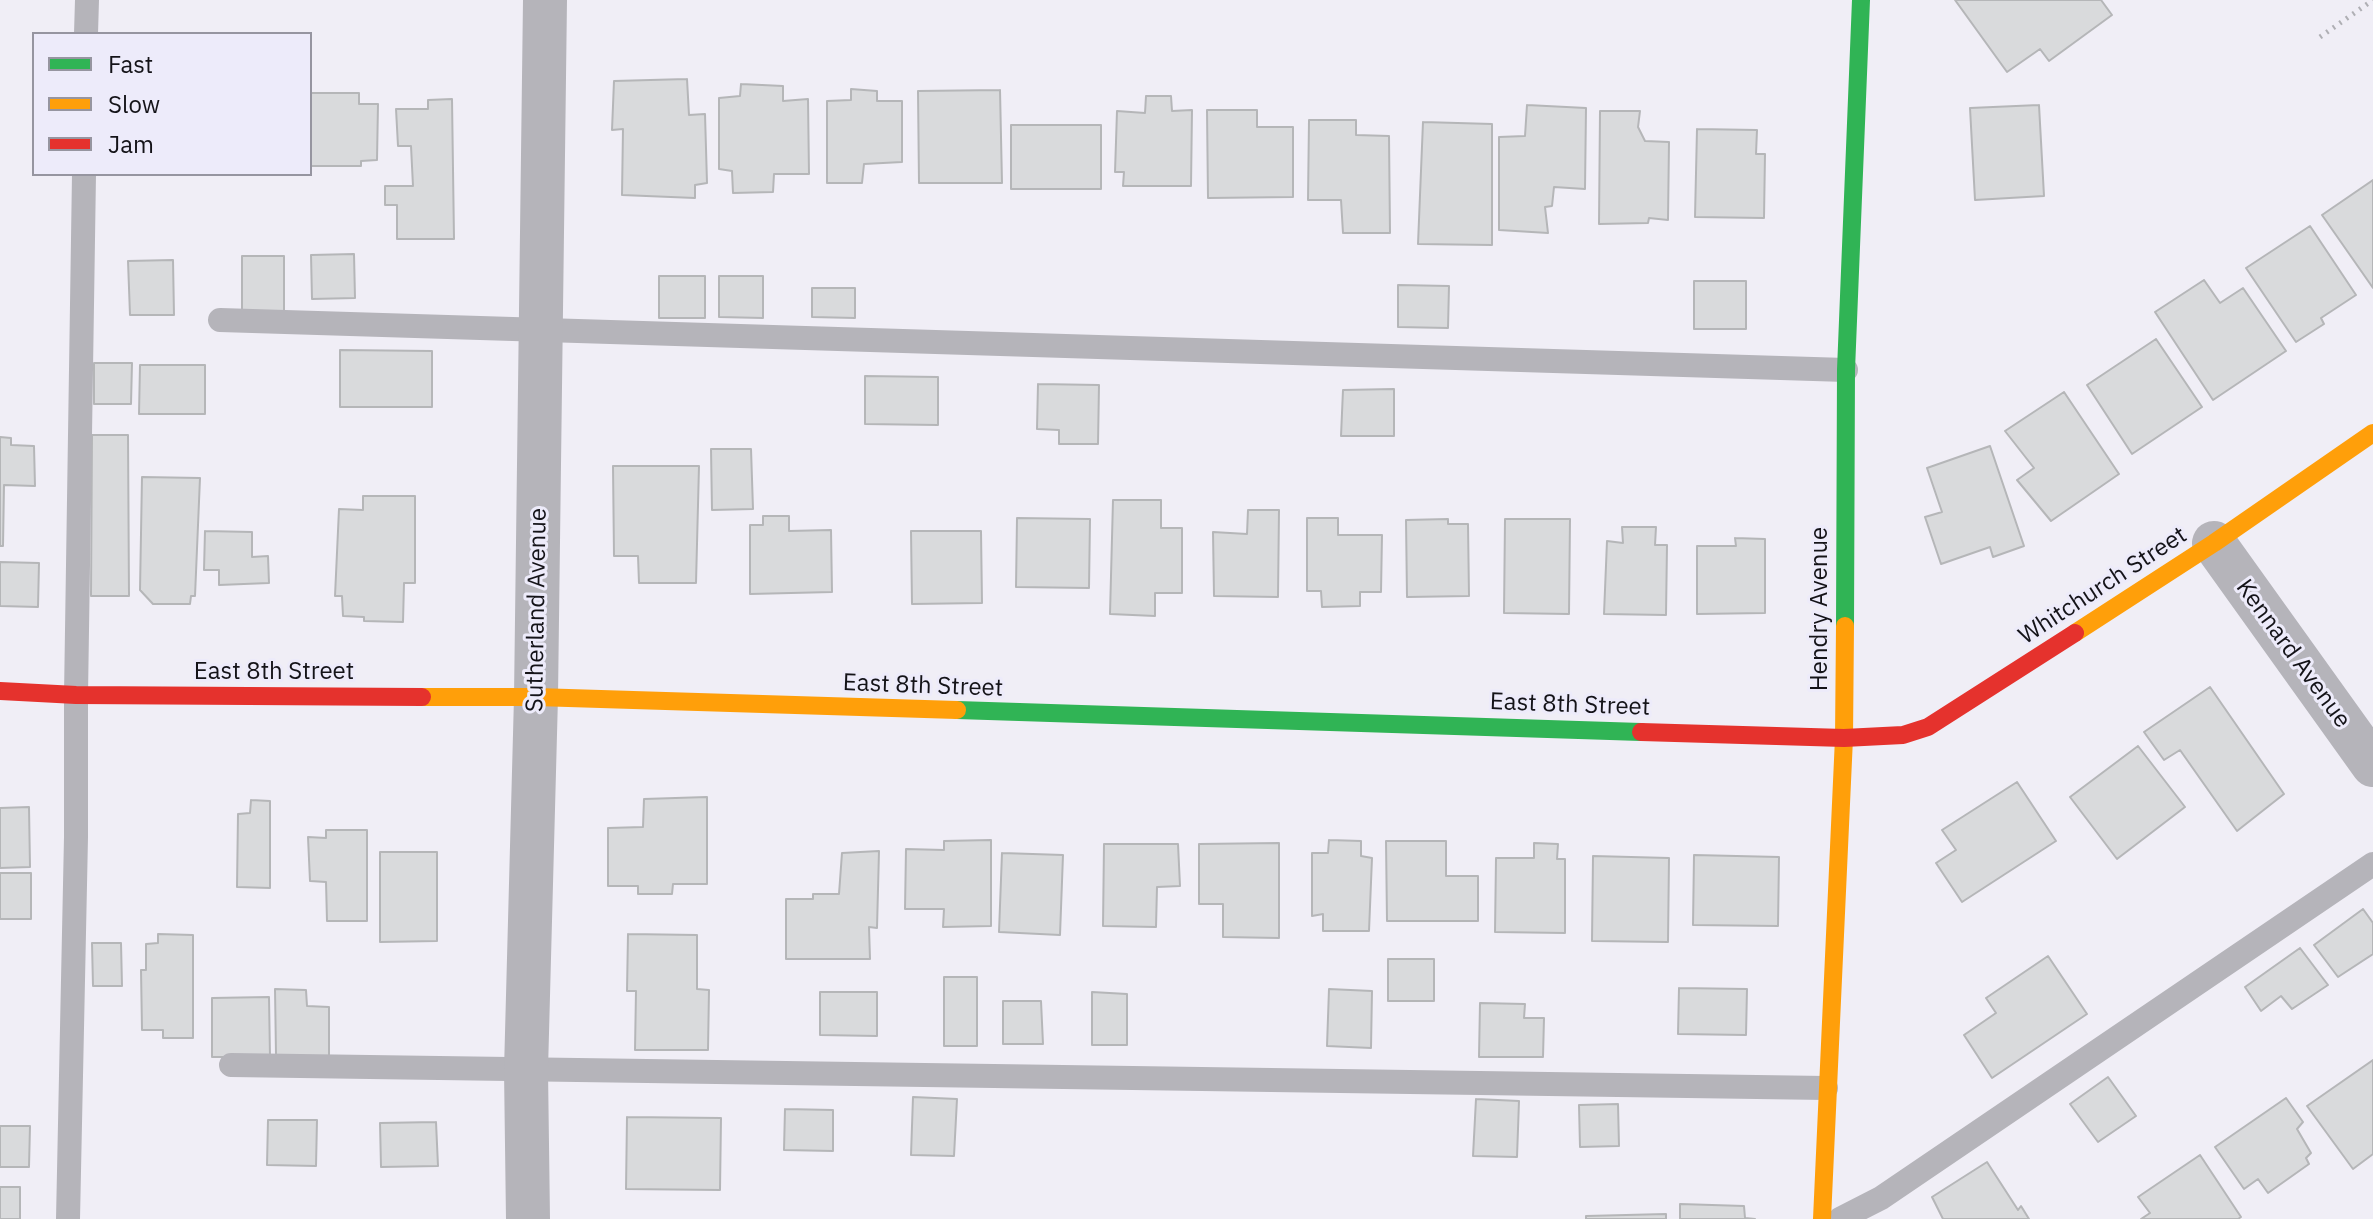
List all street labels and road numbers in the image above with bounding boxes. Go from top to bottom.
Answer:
street label: Sutherland Avenue [521,508,553,712]
street label: Whitchurch Street [2014,521,2192,651]
street label: Hendry Avenue [1806,527,1834,691]
street label: Kennard Avenue [2230,574,2356,734]
street label: East 8th Street [194,658,354,686]
street label: East 8th Street [842,669,1004,703]
street label: East 8th Street [1489,688,1651,722]

